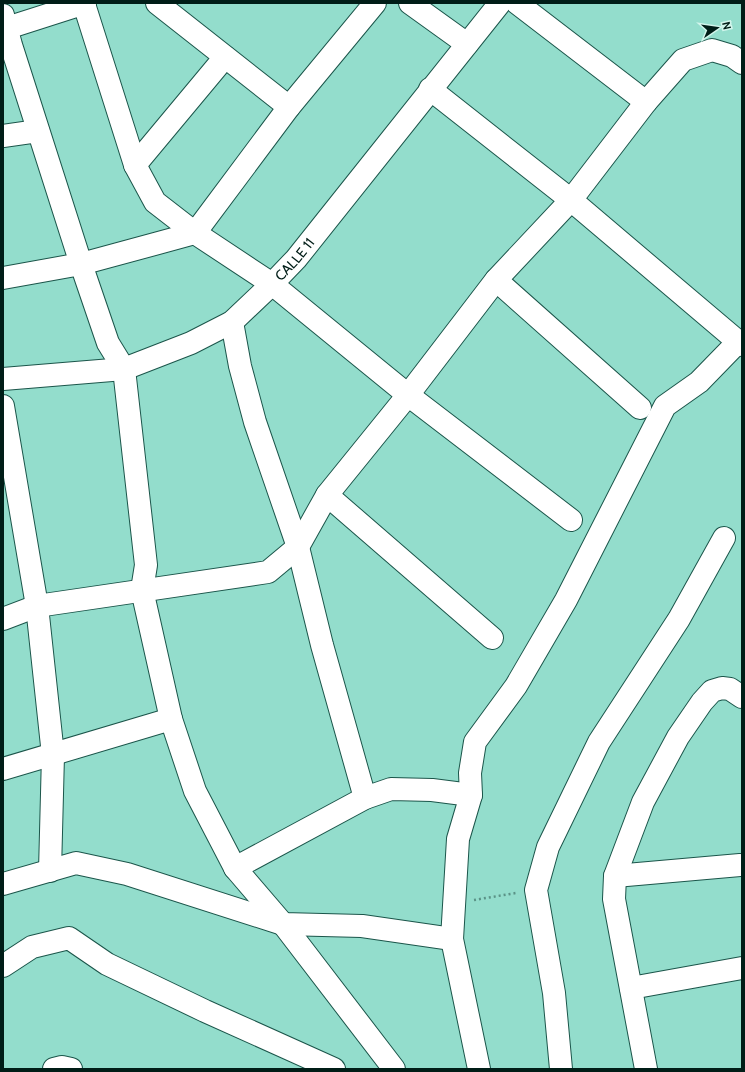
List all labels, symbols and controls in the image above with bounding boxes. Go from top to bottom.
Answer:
north arrow [697,8,737,48]
text: N [719,20,734,31]
street label: CALLE 11 [271,234,318,285]

